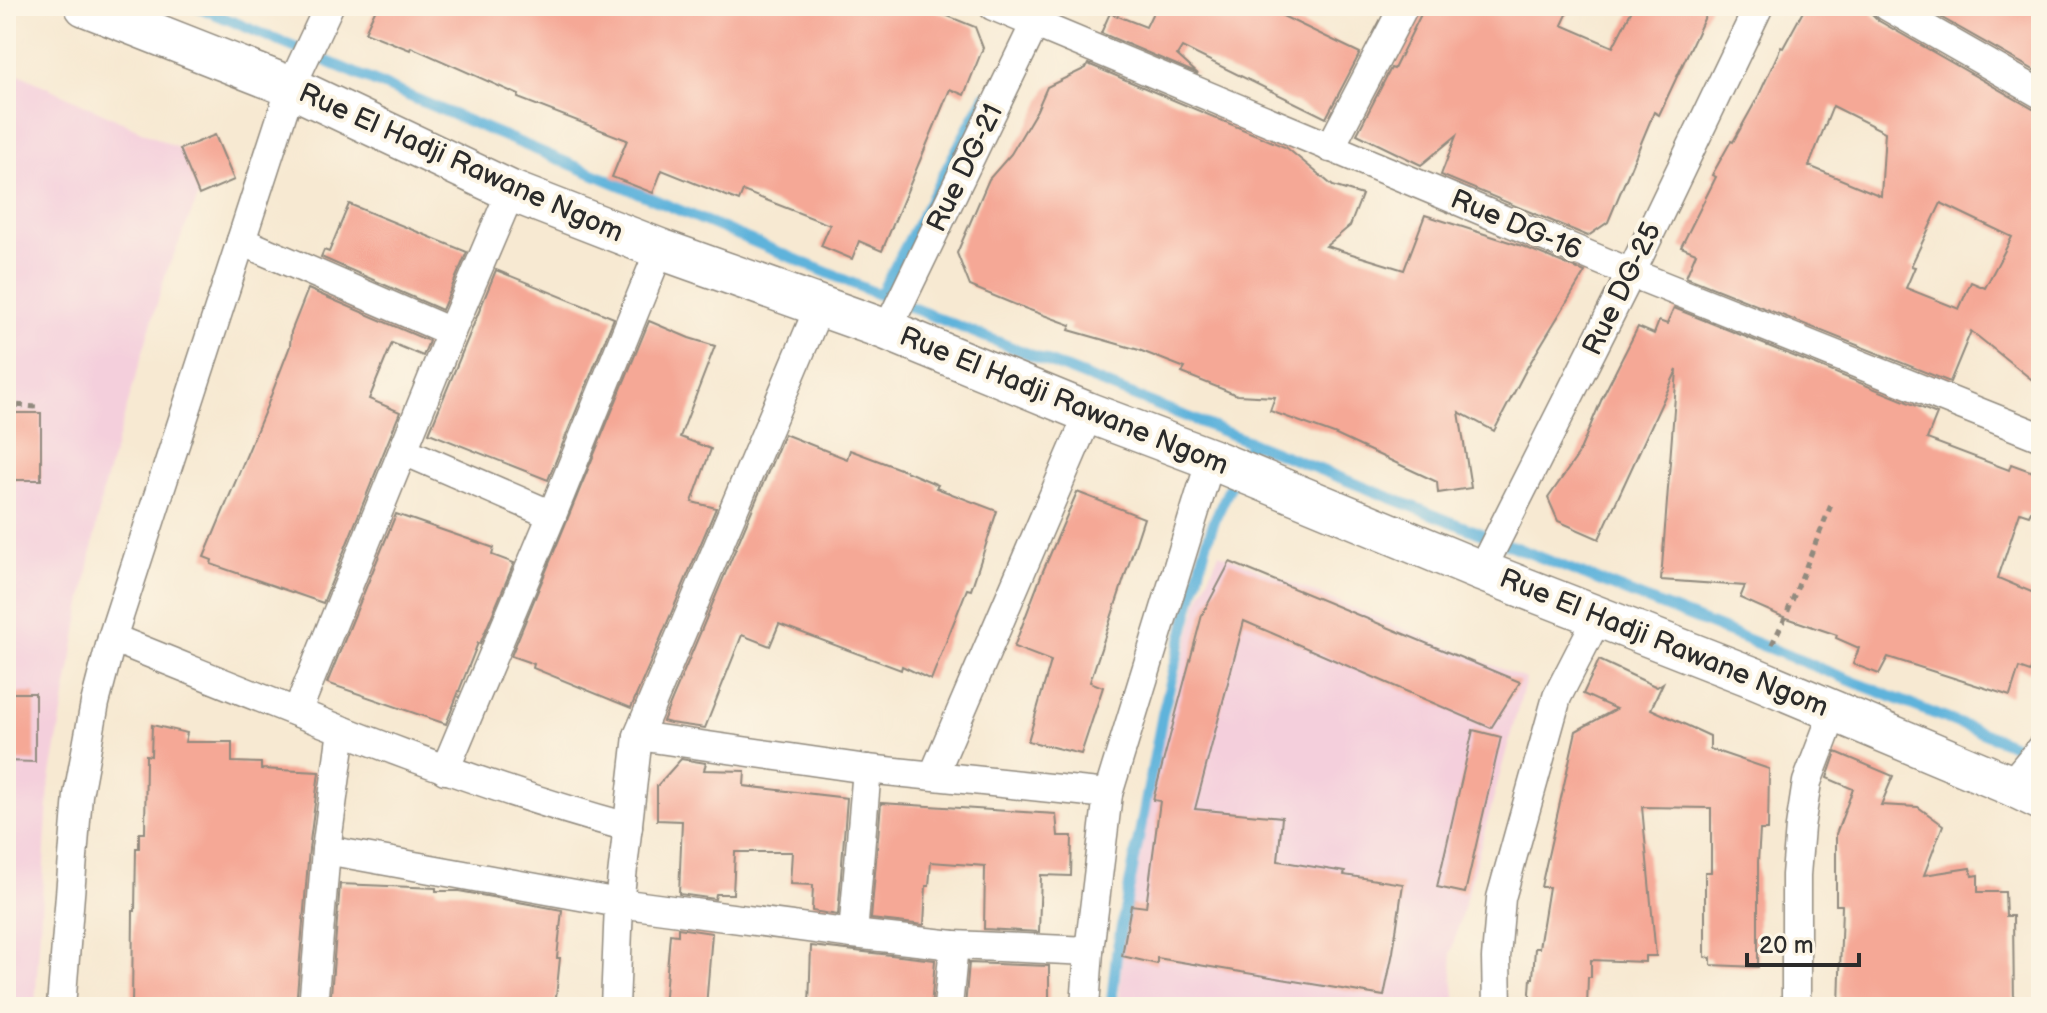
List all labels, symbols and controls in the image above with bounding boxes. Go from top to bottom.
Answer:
street label: Rue El Hadji Rawane Ngom [294,76,628,250]
street label: Rue DG-21 [920,99,1010,237]
street label: Rue DG-16 [1446,183,1586,267]
street label: Rue DG-25 [1576,217,1668,361]
street label: Rue El Hadji Rawane Ngom [895,320,1233,482]
street label: Rue El Hadji Rawane Ngom [1495,562,1833,724]
scale bar [1747,917,1859,967]
text: 20 m [1759,931,1814,960]

